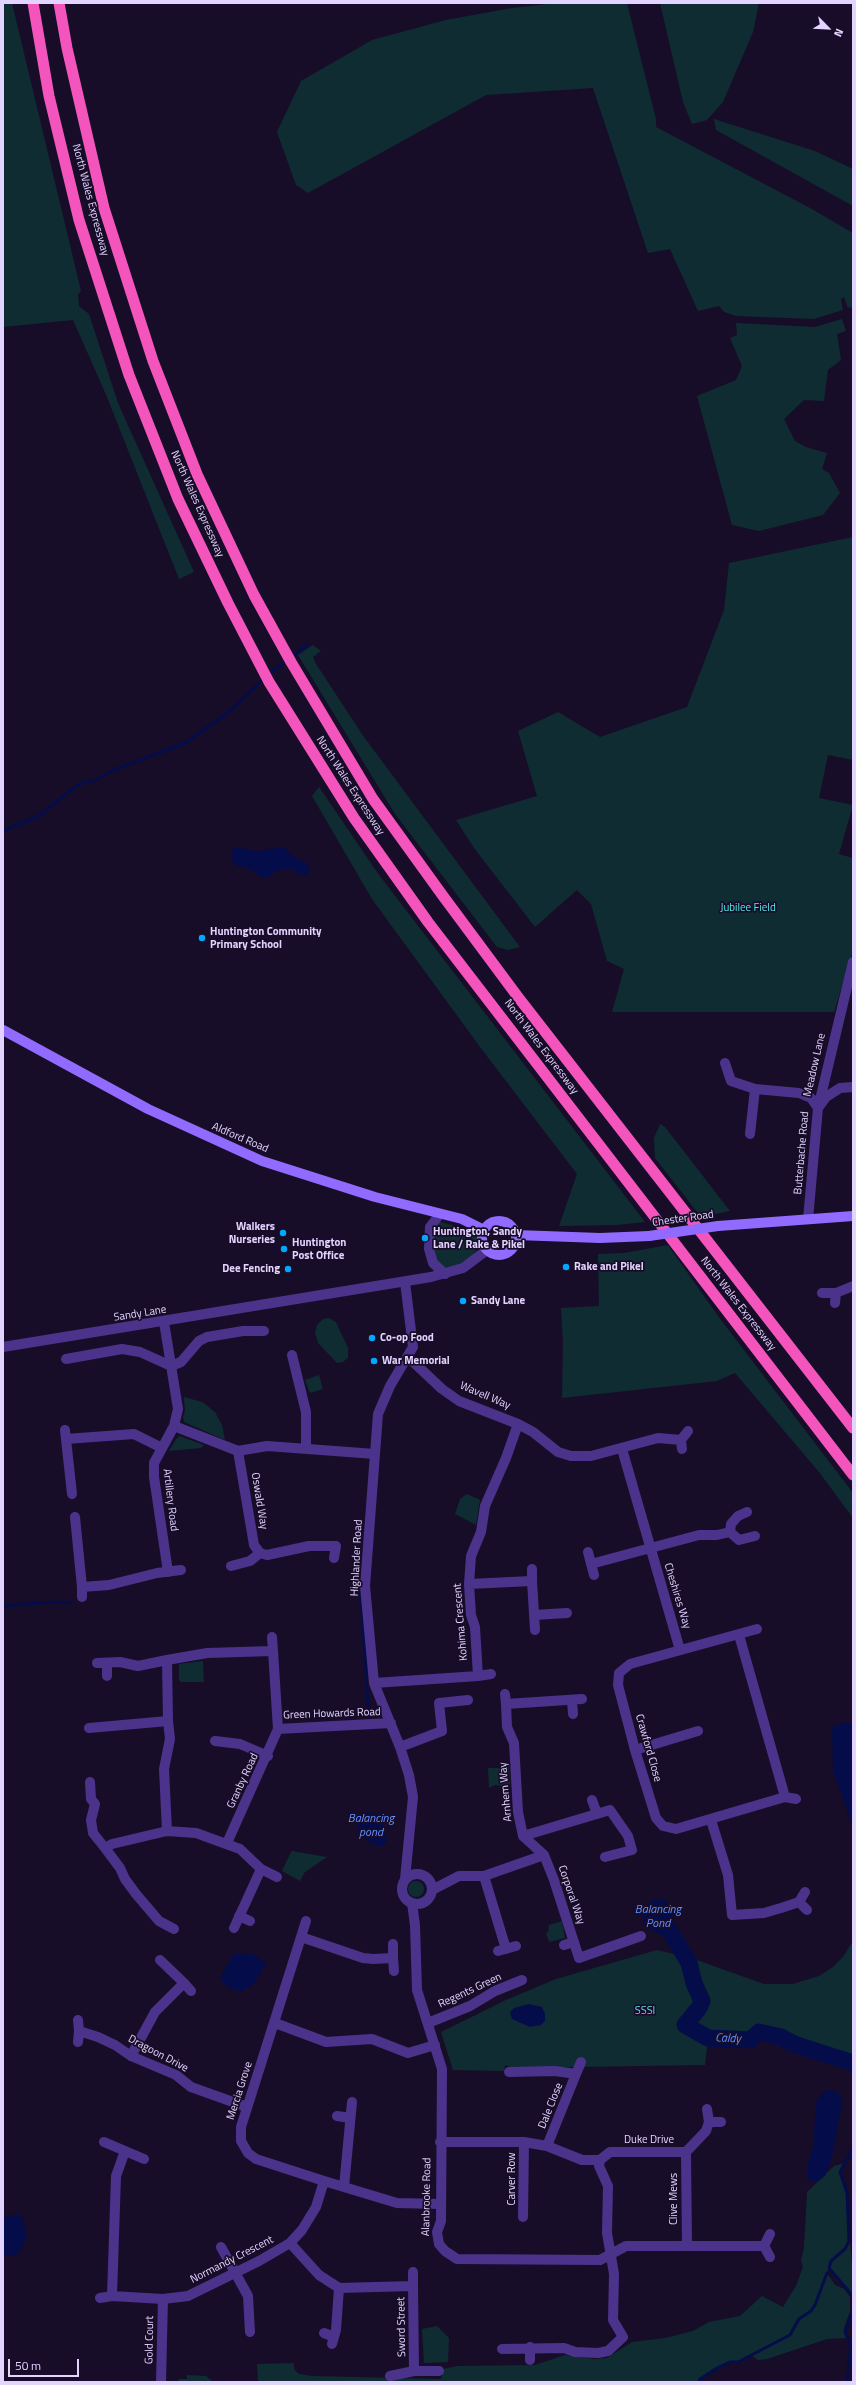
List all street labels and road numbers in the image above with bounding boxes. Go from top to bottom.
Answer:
street label: North Wales Expressway [69,143,111,257]
street label: North Wales Expressway [168,449,226,559]
street label: North Wales Expressway [313,734,387,838]
street label: North Wales Expressway [501,997,581,1097]
street label: Meadow Lane [801,1032,829,1098]
street label: Butterbache Road [792,1111,812,1195]
street label: Aldford Road [210,1120,270,1156]
street label: Chester Road [651,1208,715,1230]
street label: North Wales Expressway [697,1255,779,1353]
street label: Sandy Lane [113,1303,167,1325]
street label: Wavell Way [458,1379,512,1413]
street label: Artillery Road [160,1468,180,1532]
street label: Oswald Way [248,1472,270,1530]
street label: Highlander Road [348,1519,366,1597]
street label: Cheshires Way [661,1562,693,1630]
street label: Kohima Crescent [451,1583,471,1661]
street label: Green Howards Road [283,1706,381,1722]
street label: Crawford Close [632,1713,664,1783]
street label: Granby Road [225,1751,261,1811]
street label: Arnhem Way [497,1762,515,1822]
street label: Corporal Way [555,1864,587,1926]
street label: Regents Green [436,1971,504,2011]
street label: Dragoon Drive [126,2033,190,2075]
street label: Mercia Grove [224,2060,256,2122]
street label: Dale Close [536,2081,566,2131]
street label: Duke Drive [624,2133,674,2147]
street label: Carver Row [505,2152,519,2206]
street label: Alanbrooke Road [420,2158,434,2236]
street label: Clive Mews [667,2173,681,2225]
street label: Normandy Crescent [188,2233,276,2287]
street label: Sword Street [395,2297,409,2357]
street label: Gold Court [143,2316,157,2364]

